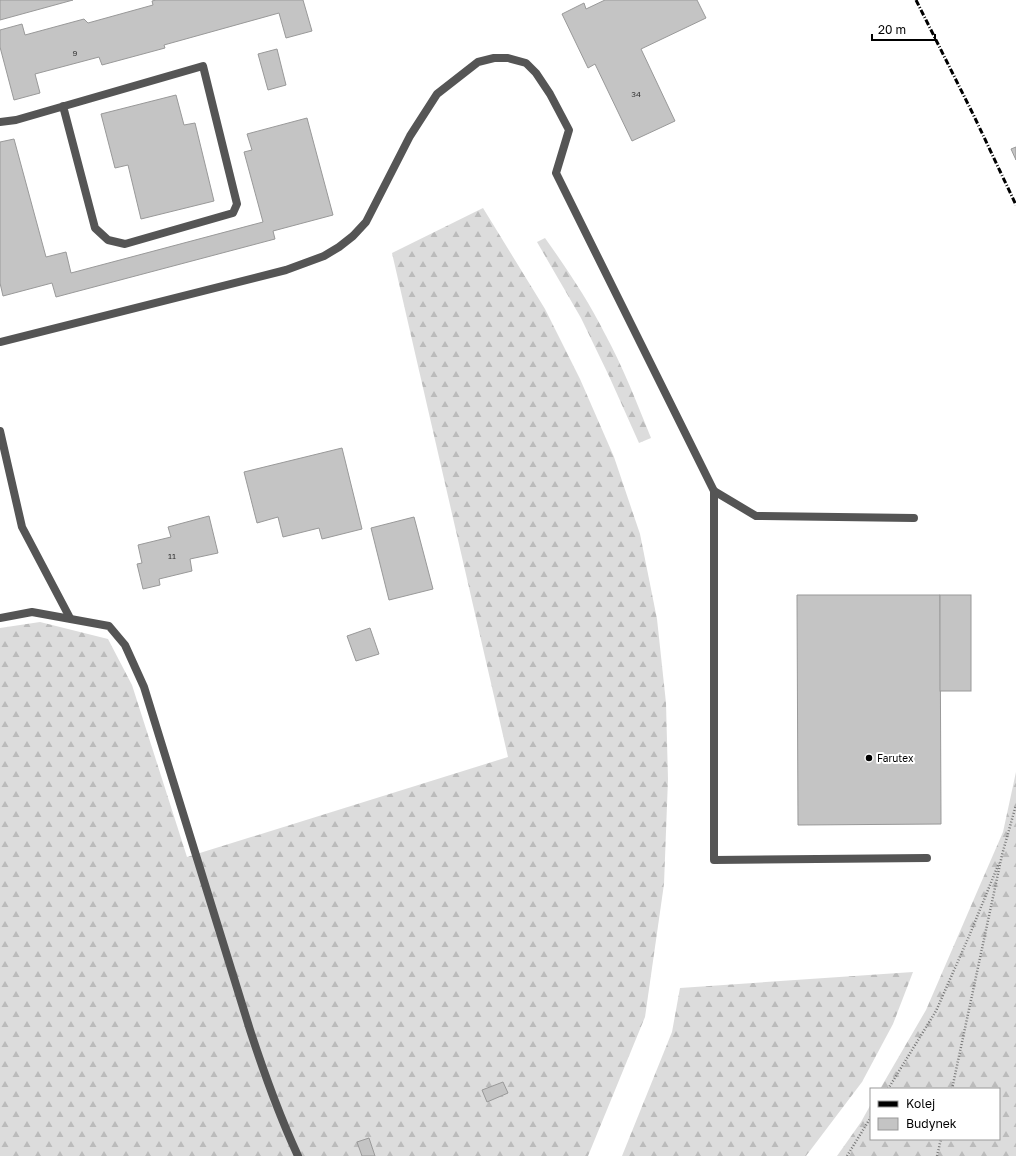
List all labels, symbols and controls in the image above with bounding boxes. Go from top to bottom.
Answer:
scale bar [872,16,935,42]
text: 20 m [878,22,906,37]
house number: 9 [73,48,78,58]
house number: 34 [631,89,641,99]
house number: 11 [168,551,176,561]
place label: Farutex [877,752,914,764]
marker: Farutex [864,753,874,763]
legend [870,1088,1000,1140]
text: Kolej [906,1096,935,1111]
text: Budynek [906,1116,957,1131]

